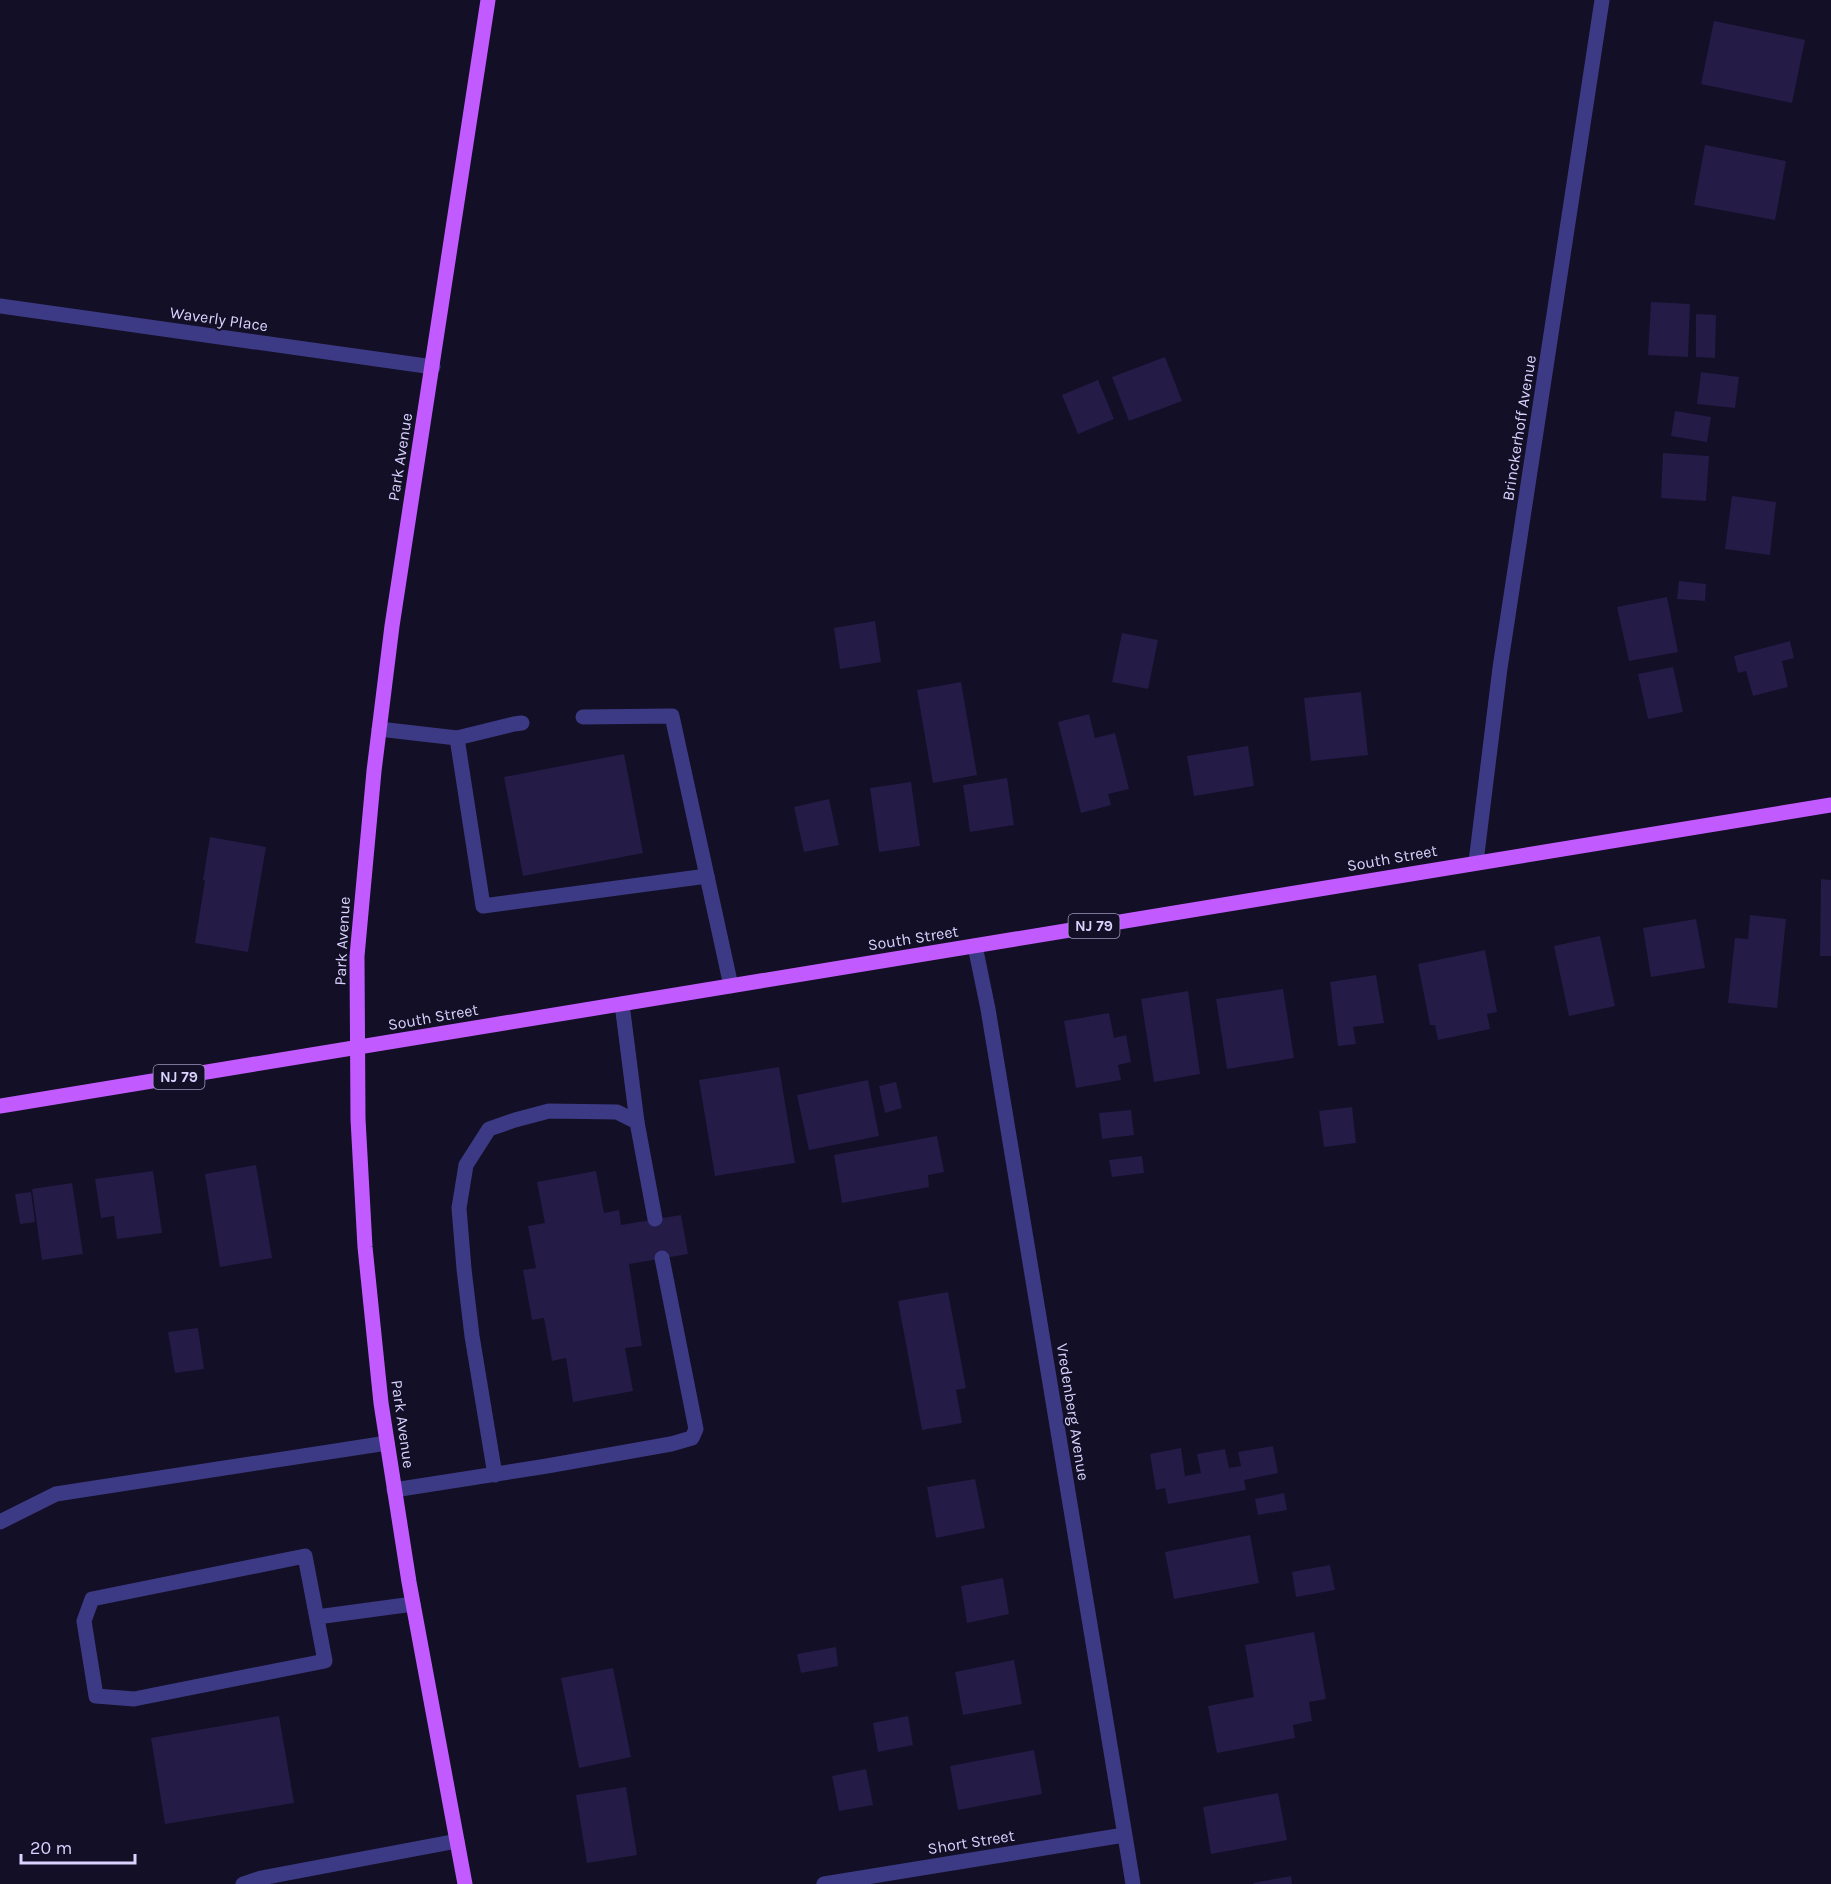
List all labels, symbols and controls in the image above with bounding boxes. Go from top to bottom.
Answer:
street label: Waverly Place [169,303,269,335]
street label: Brinckerhoff Avenue [1498,354,1540,502]
street label: Park Avenue [384,412,416,502]
street label: South Street [1345,841,1439,875]
street label: Park Avenue [330,896,354,986]
road number: NJ 79 [1068,914,1120,938]
street label: South Street [866,921,960,955]
street label: South Street [386,1000,480,1034]
road number: NJ 79 [154,1065,204,1089]
street label: Vredenberg Avenue [1053,1342,1093,1482]
street label: Park Avenue [387,1379,419,1469]
street label: Short Street [926,1826,1016,1858]
scale bar [21,1827,135,1865]
text: 20 m [30,1837,72,1859]

